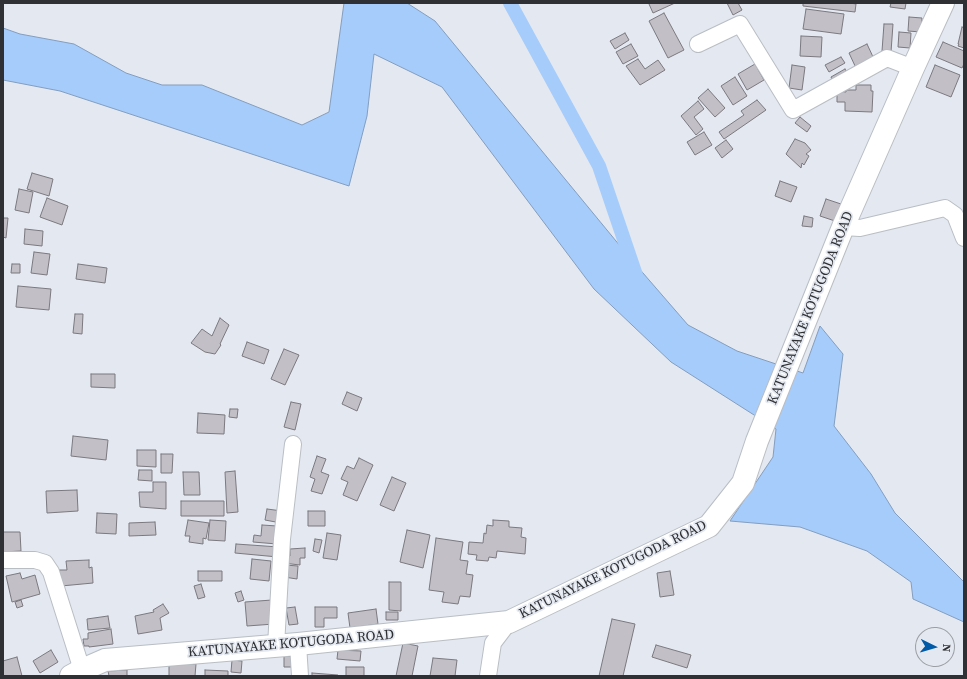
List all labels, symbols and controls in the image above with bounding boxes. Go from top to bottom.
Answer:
street label: KATUNAYAKE KOTUGODA ROAD [764,209,858,407]
street label: KATUNAYAKE KOTUGODA ROAD [516,517,710,623]
street label: KATUNAYAKE KOTUGODA ROAD [187,627,395,661]
north arrow [915,627,955,667]
text: N [939,643,954,653]

